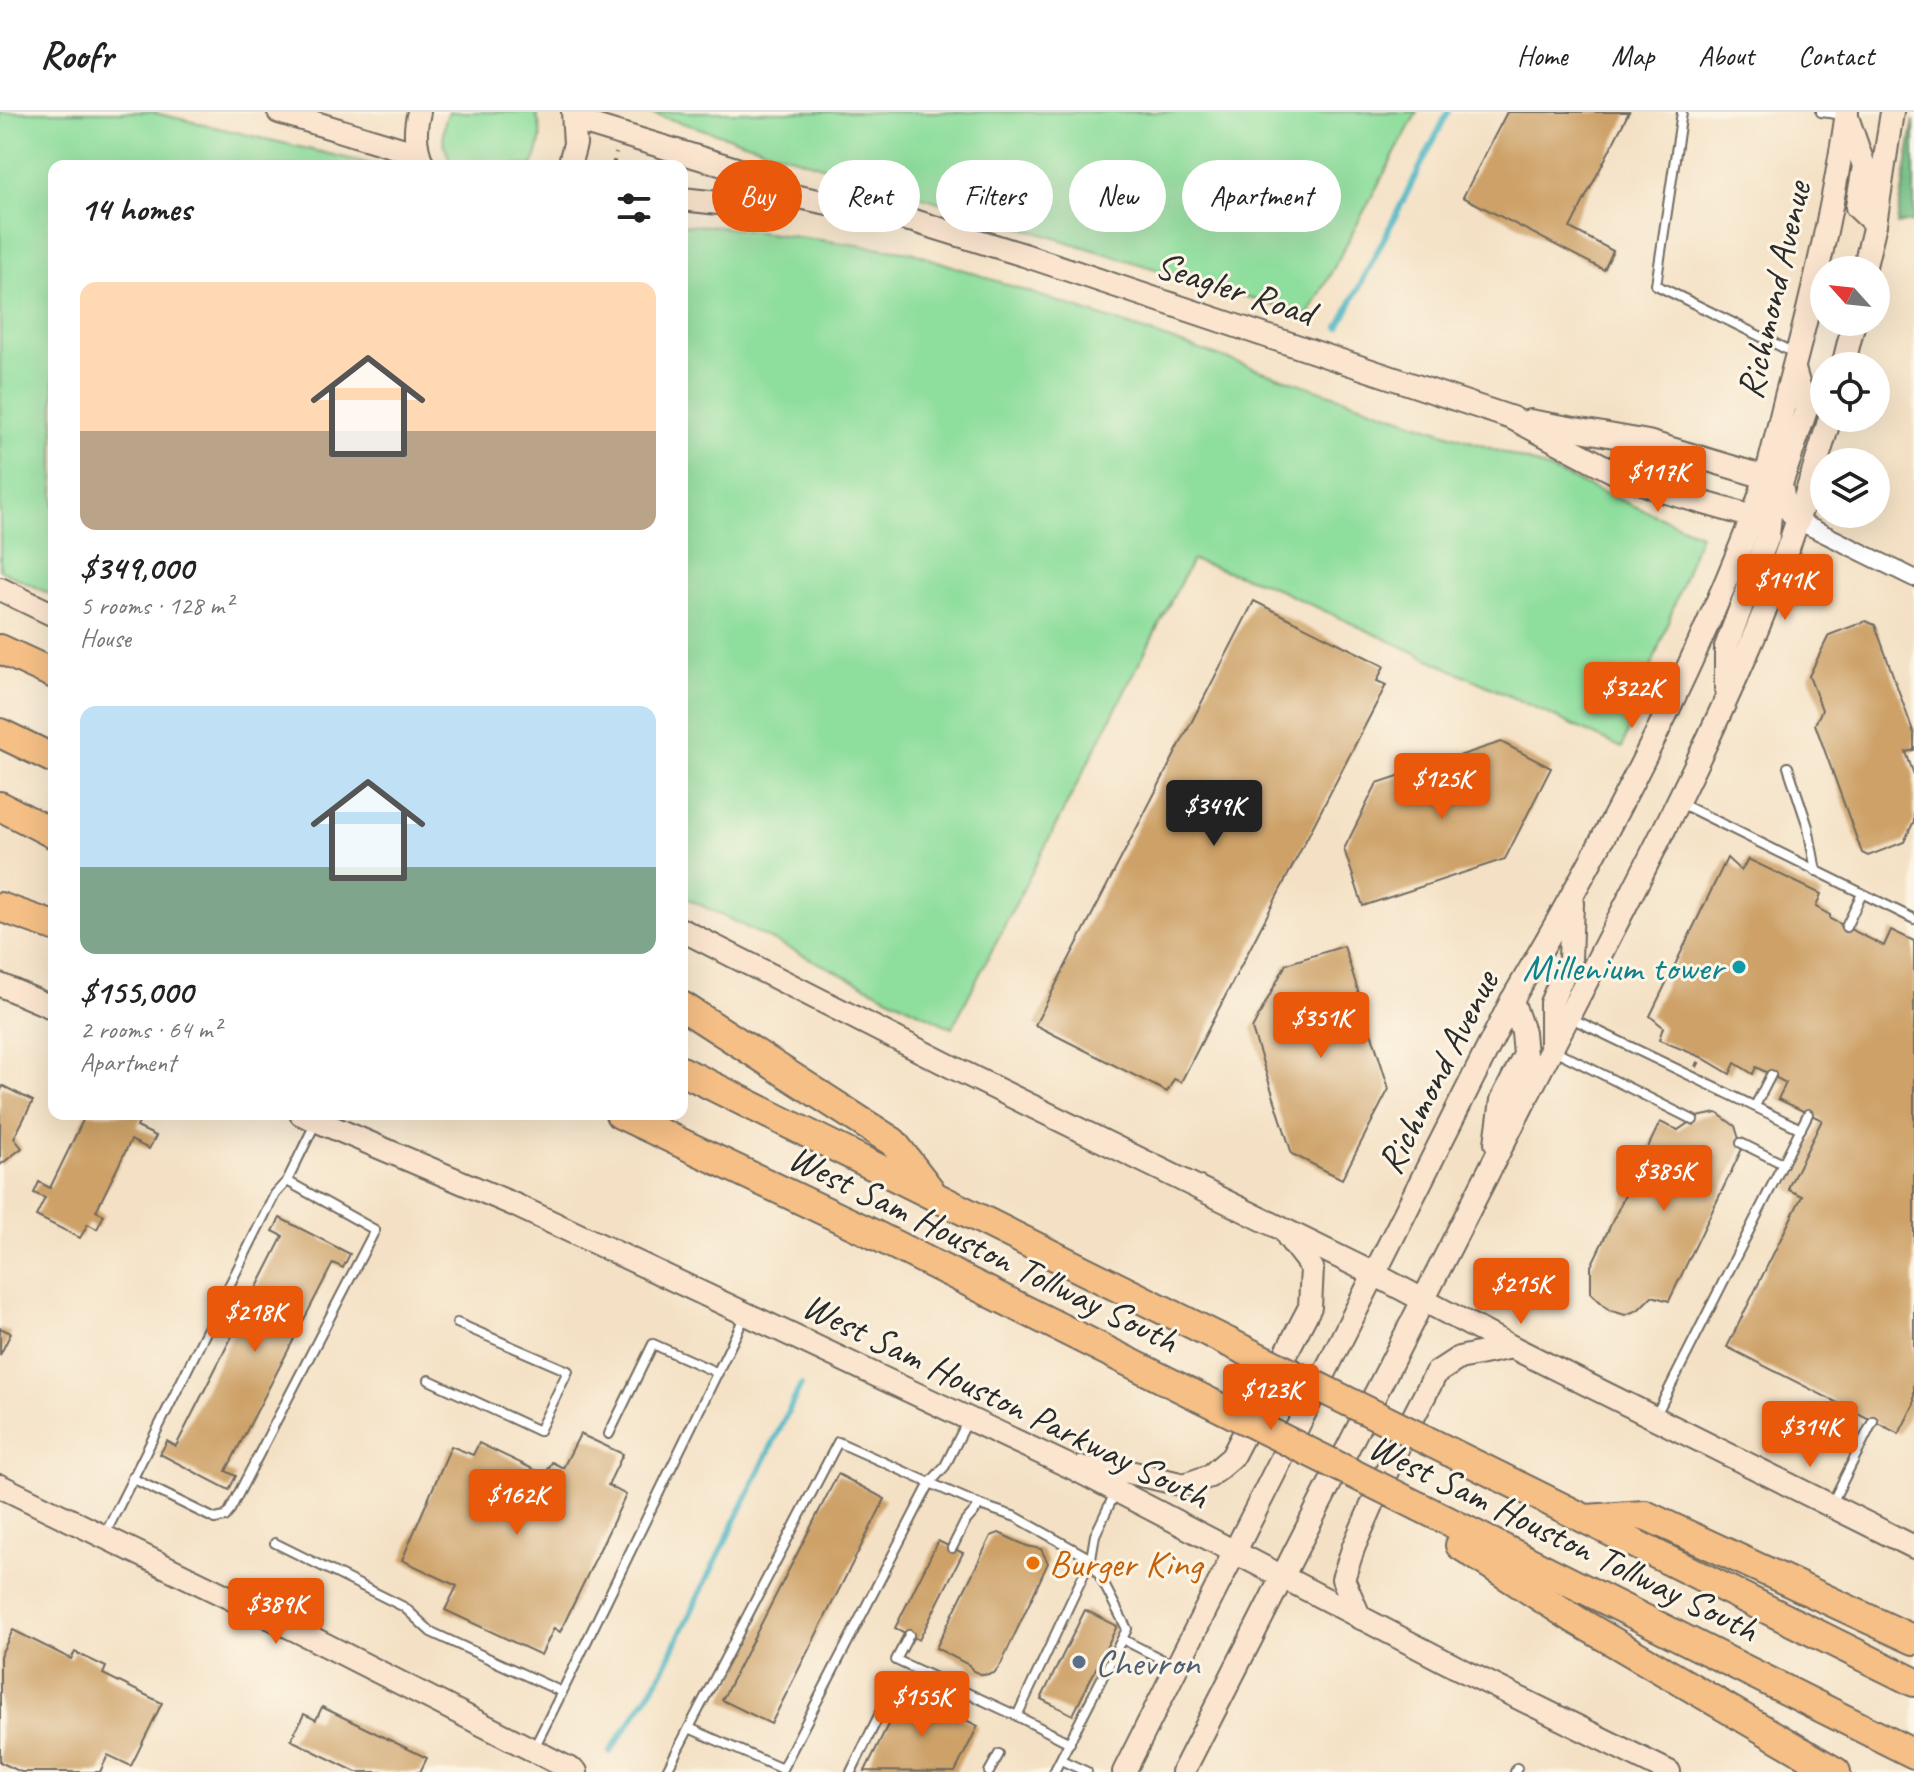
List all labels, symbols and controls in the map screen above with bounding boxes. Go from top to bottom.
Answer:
text: Roofr [40,32,113,79]
text: Home [1517,38,1567,73]
text: Map [1611,38,1654,73]
text: About [1698,38,1754,73]
text: Contact [1798,38,1874,73]
chip: Buy [712,160,802,232]
chip: Rent [818,160,920,232]
chip: Filters [936,160,1053,232]
chip: New [1069,160,1166,232]
chip: Apartment [1182,160,1341,232]
street label: Richmond Avenue [1726,174,1822,403]
icon: filters [612,186,656,230]
text: 14 homes [80,187,191,230]
street label: Seagler Road [1150,241,1326,338]
north arrow [1810,256,1890,336]
map controls [1810,256,1890,528]
icon: home [296,334,440,478]
button: locate [1810,352,1890,432]
pin: $117K [1602,446,1714,514]
button: layers [1810,448,1890,528]
text: $117K [1628,455,1688,488]
text: $349,000 [80,546,193,589]
pin: $141K [1729,554,1841,622]
text: $141K [1755,563,1815,596]
text: 5 rooms · 128 m² [80,589,232,622]
text: House [80,622,131,655]
pin: $322K [1576,662,1688,730]
text: $322K [1602,671,1662,704]
pin: $125K [1386,753,1498,821]
icon: home [296,758,440,902]
text: $125K [1412,762,1472,795]
pin: $349K [1158,780,1270,848]
text: $349K [1184,789,1244,822]
place label: Millenium tower [1523,944,1727,991]
marker: Millenium tower [1730,958,1748,976]
street label: Richmond Avenue [1366,961,1510,1181]
text: $155,000 [80,970,193,1013]
pin: $351K [1265,992,1377,1060]
text: $351K [1291,1001,1351,1034]
text: 2 rooms · 64 m² [80,1013,221,1046]
text: Apartment [80,1046,176,1079]
street label: West Sam Houston Tollway South [781,1134,1187,1364]
pin: $385K [1608,1145,1720,1213]
text: $385K [1634,1154,1694,1187]
pin: $215K [1465,1258,1577,1326]
text: $215K [1491,1267,1551,1300]
street label: West Sam Houston Parkway South [795,1282,1217,1520]
pin: $218K [199,1286,311,1354]
text: $218K [225,1295,285,1328]
pin: $123K [1215,1364,1327,1432]
text: $123K [1241,1373,1301,1406]
pin: $314K [1754,1401,1866,1469]
text: $314K [1780,1410,1840,1443]
street label: West Sam Houston Tollway South [1361,1423,1767,1653]
pin: $162K [461,1469,573,1537]
text: $162K [487,1478,547,1511]
place label: Burger King [1049,1540,1204,1587]
marker: Burger King [1024,1554,1042,1572]
pin: $389K [220,1578,332,1646]
text: $389K [246,1587,306,1620]
place label: Chevron [1095,1639,1202,1686]
marker: Chevron [1070,1653,1088,1671]
pin: $155K [866,1671,978,1739]
text: $155K [892,1680,952,1713]

